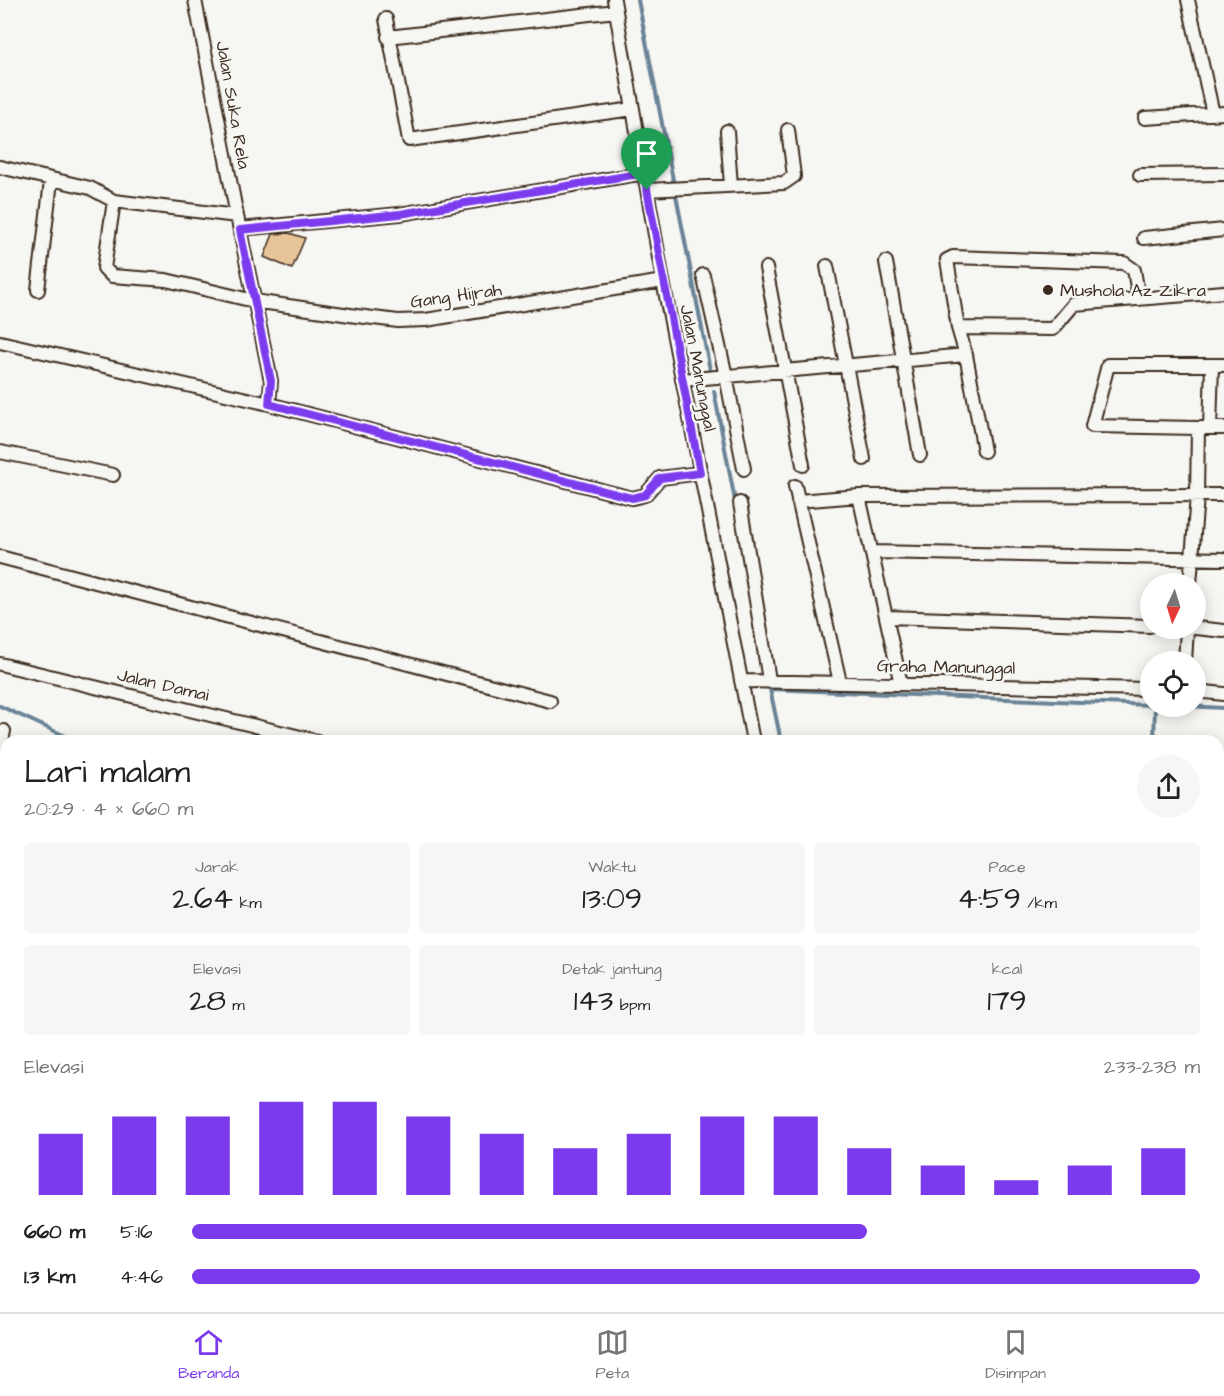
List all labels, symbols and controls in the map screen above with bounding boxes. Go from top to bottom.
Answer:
street label: Jalan Suka Rela [209,39,257,171]
pin [621,128,672,190]
icon: arrive [630,137,663,170]
street label: Gang Hijrah [409,277,503,316]
place label: Mushola Az Zikra [1060,278,1206,303]
marker: Mushola Az Zikra [1041,283,1055,297]
street label: Jalan Manunggal [672,302,723,434]
north arrow [1140,573,1206,639]
map controls [1140,573,1206,717]
button: locate [1140,651,1206,717]
street label: Graha Manunggal [876,653,1016,682]
street label: Jalan Damai [115,662,212,708]
text: Lari malam [24,749,190,795]
button: share [1137,755,1200,818]
text: 20:29 · 4 × 660 m [24,795,193,823]
text: Jarak [195,856,239,878]
text: Waktu [588,856,636,878]
text: Pace [988,856,1026,878]
text: 2.64 [172,878,233,920]
text: 13:09 [582,878,642,920]
text: 4:59 [957,878,1021,920]
text: km [233,892,262,914]
text: /km [1021,892,1057,914]
text: Elevasi [193,958,241,980]
text: Detak jantung [562,958,662,980]
text: kcal [992,958,1022,980]
text: 28 [189,980,226,1022]
text: 143 [574,980,613,1022]
text: 179 [987,980,1027,1022]
text: m [226,994,245,1016]
text: bpm [613,994,650,1016]
text: Elevasi [24,1053,83,1081]
text: 233–238 m [1104,1053,1200,1081]
text: 660 m [24,1218,85,1246]
text: 5:16 [120,1218,153,1246]
text: 1.3 km [24,1263,75,1291]
text: 4:46 [120,1263,163,1291]
tab: Beranda [178,1326,239,1384]
tab: Peta [596,1326,629,1384]
tab: Disimpan [985,1326,1046,1384]

